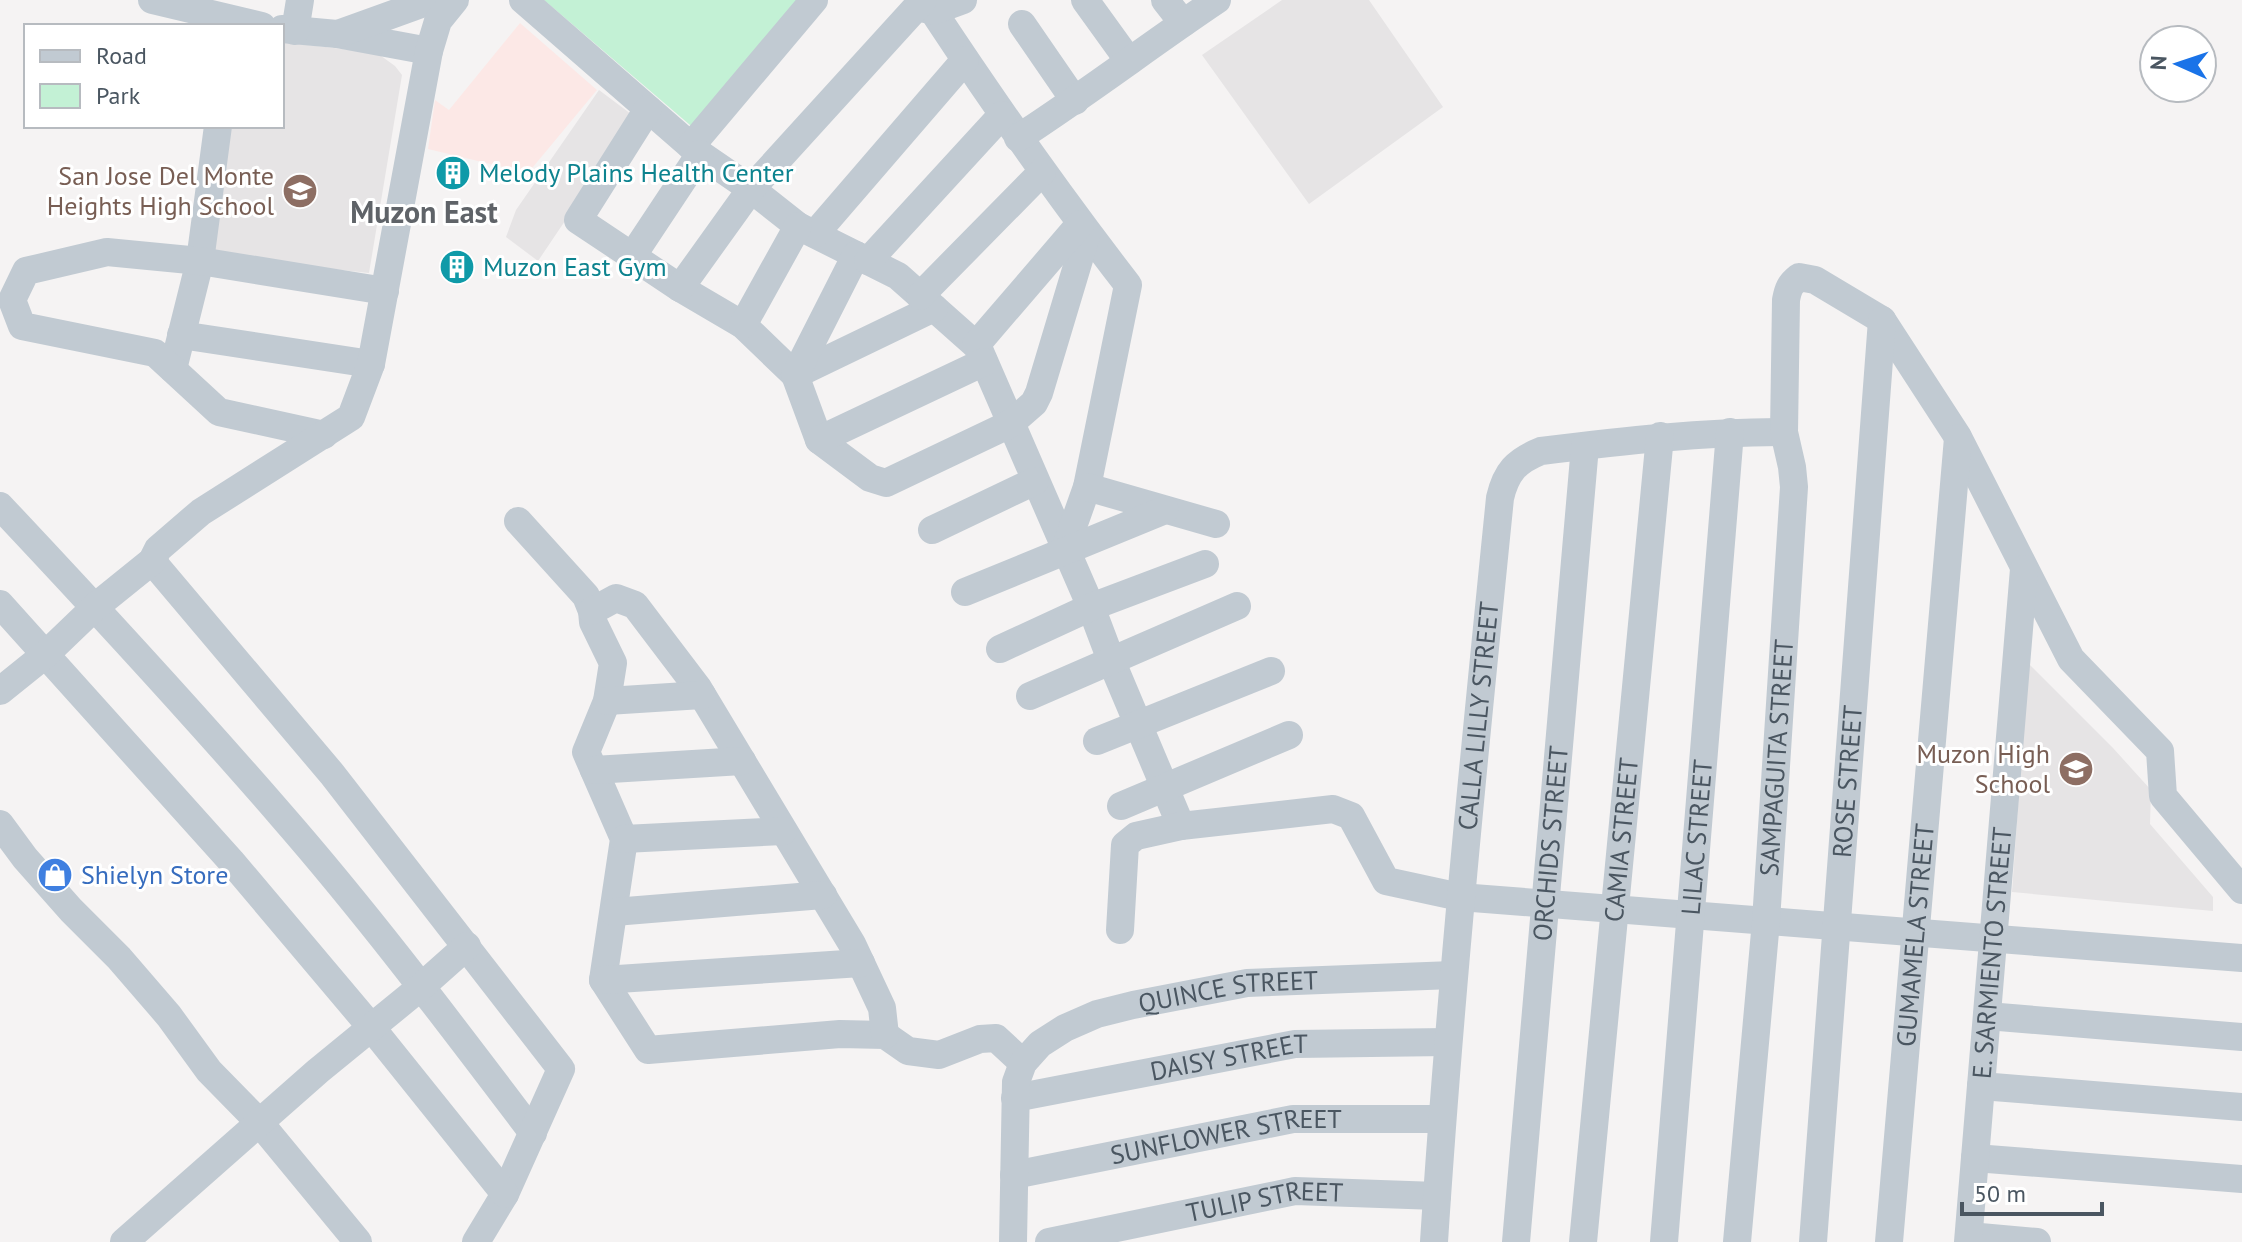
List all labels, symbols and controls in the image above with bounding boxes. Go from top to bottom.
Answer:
legend [24,24,284,128]
north arrow [2138,24,2218,104]
text: Road [96,40,147,71]
text: N [2144,55,2172,71]
text: Park [96,80,141,111]
building icon: Melody Plains Health Center [434,154,472,192]
place label: Melody Plains Health Center [479,156,794,189]
place label: San Jose Del Monte Heights High School [47,159,274,222]
school or university icon: San Jose Del Monte Heights High School [281,172,319,210]
district label: Muzon East [350,192,498,231]
building icon: Muzon East Gym [438,248,476,286]
place label: Muzon East Gym [483,250,667,283]
street label: CALLA LILLY STREET [1450,600,1505,832]
street label: SAMPAGUITA STREET [1752,638,1800,877]
street label: ROSE STREET [1825,704,1869,859]
place label: Muzon High School [1916,737,2050,800]
street label: ORCHIDS STREET [1525,744,1575,942]
school or university icon: Muzon High School [2057,750,2095,788]
street label: CAMIA STREET [1597,756,1645,923]
street label: LILAC STREET [1674,758,1719,916]
street label: GUMAMELA STREET [1889,822,1941,1048]
street label: E. SARMIENTO STREET [1965,826,2018,1080]
shop icon: Shielyn Store [36,856,74,894]
place label: Shielyn Store [81,858,228,891]
street label: QUINCE STREET [1135,963,1319,1020]
street label: DAISY STREET [1147,1027,1308,1088]
street label: SUNFLOWER STREET [1107,1101,1342,1171]
scale bar [1962,1166,2102,1216]
street label: TULIP STREET [1183,1173,1344,1229]
text: 50 m [1974,1178,2026,1209]

